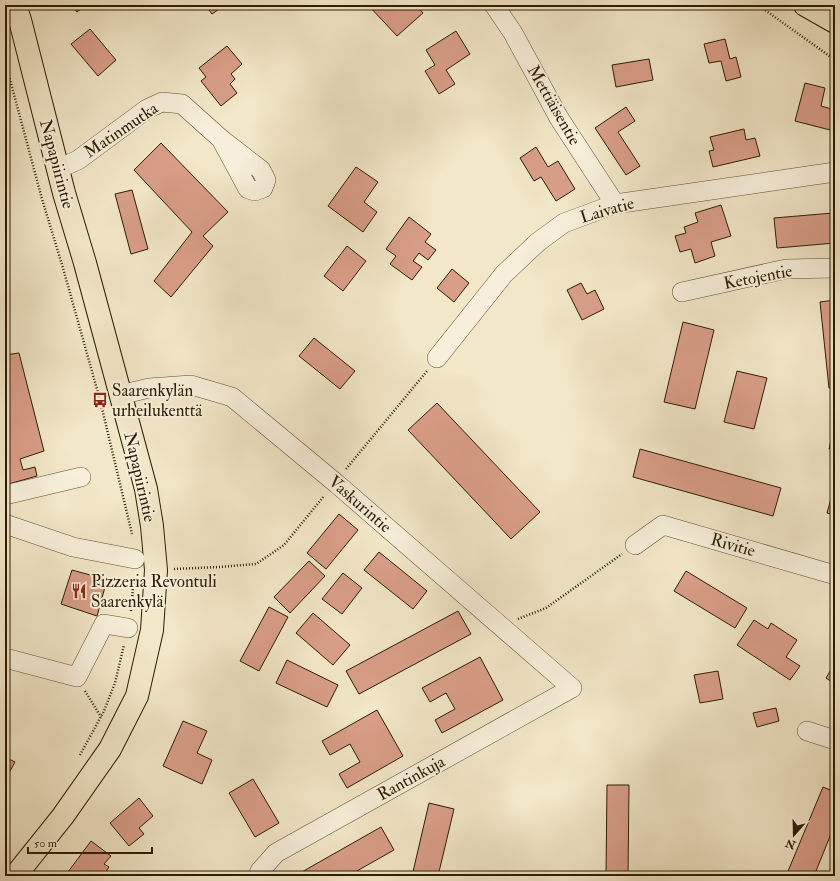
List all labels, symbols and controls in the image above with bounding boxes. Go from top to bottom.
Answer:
street label: Mettiäisentie [523,61,585,149]
street label: Matinmutka [80,97,163,162]
street label: Napapiirintie [34,117,79,211]
street label: Laivatie [578,192,636,228]
street label: Ketojentie [722,260,794,294]
place label: Saarenkylän urheilukenttä [112,380,203,421]
bus stop icon: Saarenkylän urheilukenttä [91,391,109,409]
street label: Napapiirintie [118,430,161,524]
street label: Vaskurintie [324,471,396,537]
street label: Rivitie [708,529,758,561]
place label: Pizzeria Revontuli Saarenkylä [91,571,217,613]
restaurant icon: Pizzeria Revontuli Saarenkylä [70,582,88,600]
street label: Rantinkuja [373,750,449,805]
north arrow [774,815,814,855]
scale bar [28,829,152,855]
text: 50 m [34,836,58,851]
text: N [783,836,799,852]

